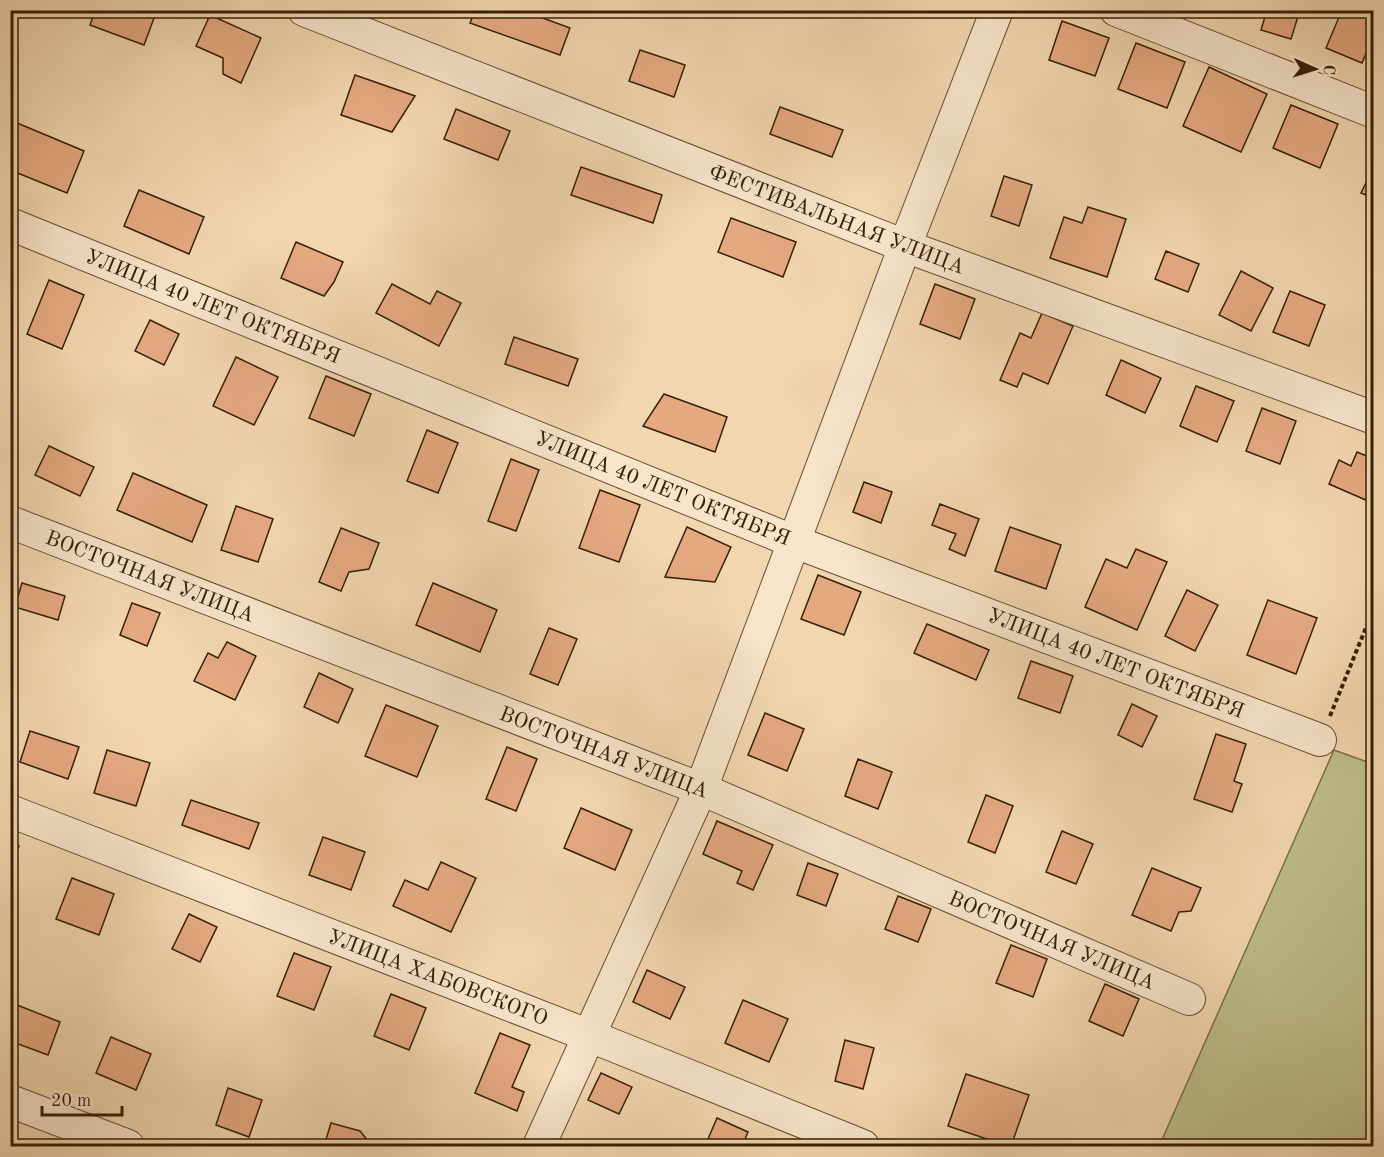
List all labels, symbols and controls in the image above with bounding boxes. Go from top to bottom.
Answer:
north arrow [1285,39,1345,99]
text: С [1320,64,1336,75]
street label: ФЕСТИВАЛЬНАЯ УЛИЦА [706,162,967,279]
street label: УЛИЦА 40 ЛЕТ ОКТЯБРЯ [82,246,343,368]
street label: УЛИЦА 40 ЛЕТ ОКТЯБРЯ [532,428,793,550]
street label: ВОСТОЧНАЯ УЛИЦА [42,528,257,627]
street label: УЛИЦА 40 ЛЕТ ОКТЯБРЯ [984,606,1247,723]
street label: ВОСТОЧНАЯ УЛИЦА [496,704,711,803]
street label: ВОСТОЧНАЯ УЛИЦА [945,888,1158,994]
street label: УЛИЦА ХАБОВСКОГО [325,927,550,1030]
scale bar [42,1079,122,1117]
text: 20 m [51,1092,91,1110]

